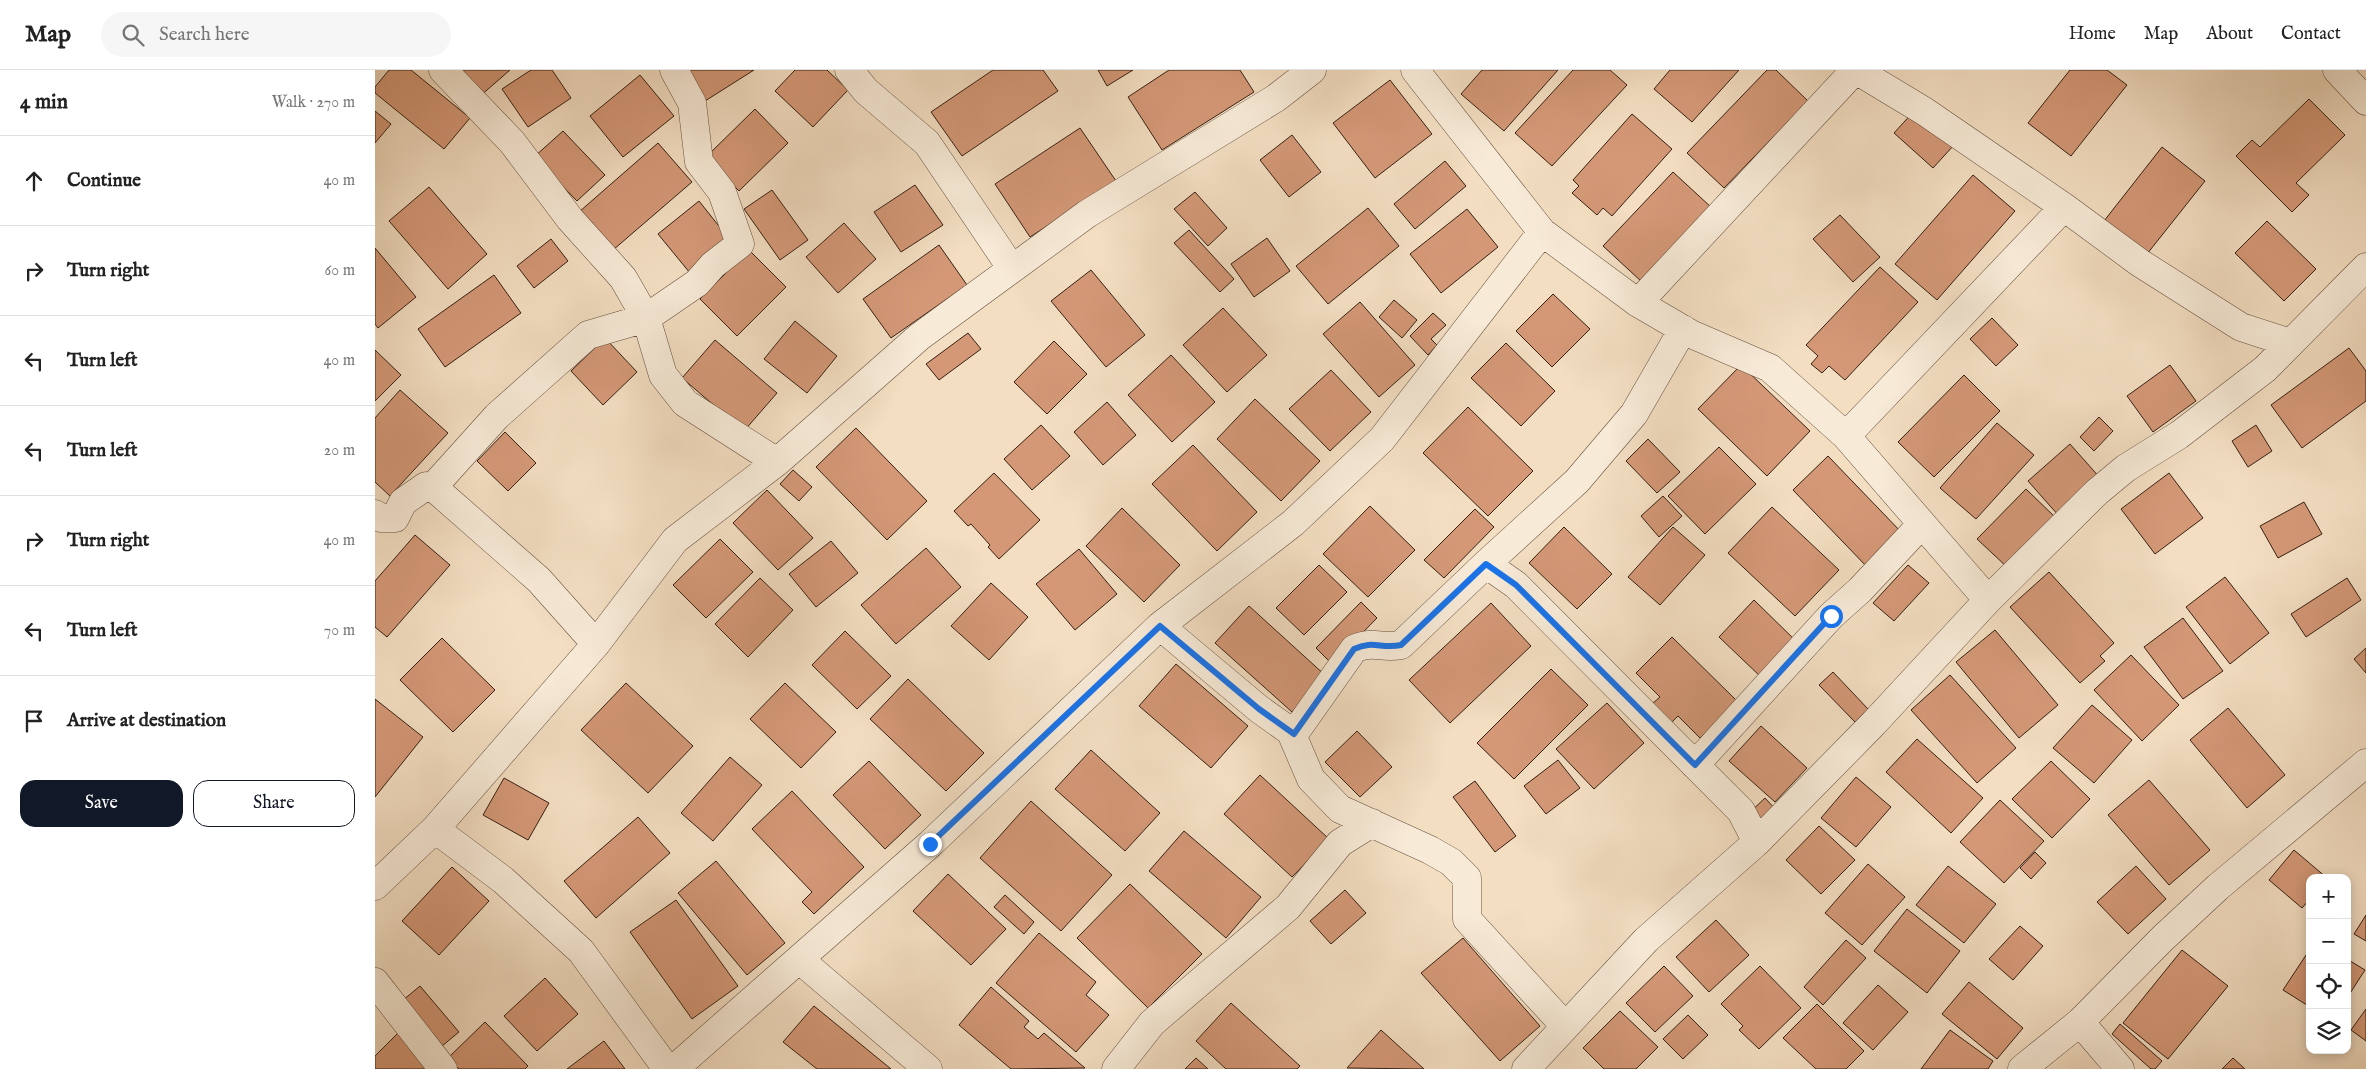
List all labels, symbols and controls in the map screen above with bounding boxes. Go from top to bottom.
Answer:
search box [101,12,451,57]
text: Map [25,19,71,50]
icon: search [119,21,147,49]
text: Search here [159,23,250,47]
text: Home [2069,23,2116,46]
text: Map [2144,23,2178,46]
text: About [2206,23,2253,46]
text: Contact [2281,23,2341,46]
text: 4 min [20,89,68,116]
text: Walk · 270 m [272,93,355,113]
icon: ahead [20,167,48,195]
text: Continue [67,169,141,193]
text: 40 m [323,171,355,191]
icon: right [20,257,48,285]
text: Turn right [67,259,149,283]
text: 60 m [325,261,355,281]
icon: left [20,347,48,375]
text: Turn left [67,349,138,373]
text: 40 m [323,351,355,371]
icon: left [20,437,48,465]
text: Turn left [67,439,138,463]
text: 20 m [324,441,355,461]
icon: right [20,527,48,555]
text: Turn right [67,529,149,553]
text: 40 m [323,531,355,551]
route start [1820,605,1843,628]
icon: left [20,617,48,645]
text: Turn left [67,619,138,643]
text: 70 m [324,621,355,641]
icon: arrive [20,707,48,735]
text: Arrive at destination [67,709,226,733]
button: Save [20,780,183,827]
button: Share [193,780,355,827]
route end [919,833,942,856]
map controls [2306,874,2351,1054]
button: + [2306,874,2351,919]
button: − [2306,919,2351,964]
button: locate [2306,964,2351,1009]
button: layers [2306,1009,2351,1054]

